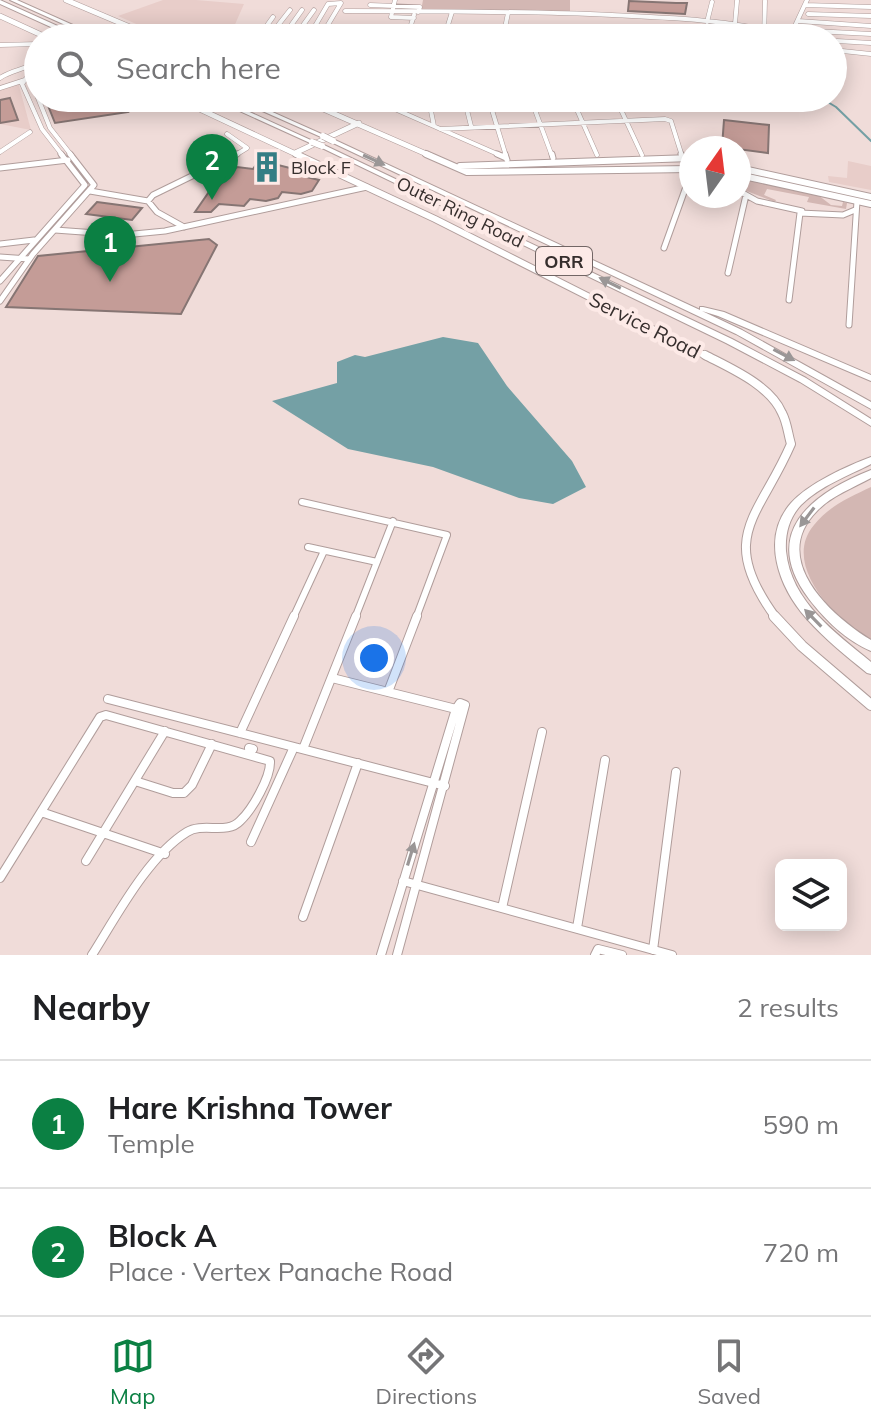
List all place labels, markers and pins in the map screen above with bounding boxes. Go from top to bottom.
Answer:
pin: 2 [186,134,238,200]
building icon: Block F [250,150,284,184]
place label: Block F [291,156,351,179]
pin: 1 [84,216,136,282]

